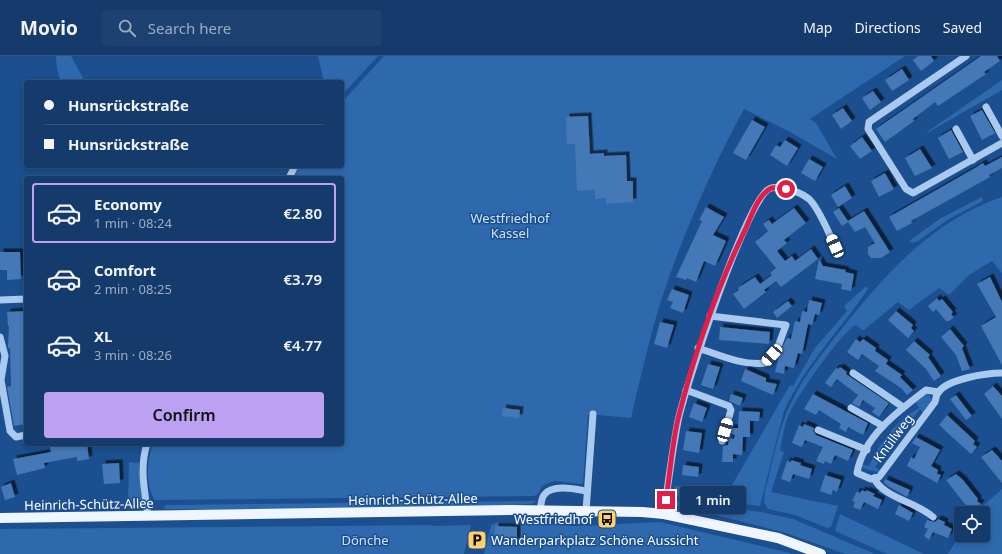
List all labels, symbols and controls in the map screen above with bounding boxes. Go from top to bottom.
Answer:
search box [102,10,382,46]
text: Movio [20,15,78,41]
icon: search [116,17,138,39]
text: Search here [148,18,231,38]
text: Map [803,18,832,37]
text: Directions [854,18,921,37]
text: Saved [943,18,982,37]
text: Hunsrückstraße [68,95,189,115]
text: Hunsrückstraße [68,134,189,154]
route start [777,180,795,198]
text: Economy [94,194,162,214]
icon: car [46,195,82,231]
text: €2.80 [284,203,322,223]
park label: Westfriedhof Kassel [471,209,551,242]
text: 1 min · 08:24 [94,214,172,232]
car [825,233,845,259]
text: Comfort [94,260,156,280]
icon: car [46,261,82,297]
text: €3.79 [284,269,322,289]
text: 2 min · 08:25 [94,280,172,298]
text: XL [94,326,112,346]
icon: car [46,327,82,363]
text: €4.77 [284,335,322,355]
car [760,342,784,368]
text: 3 min · 08:26 [94,346,172,364]
button: Confirm [44,392,324,438]
street label: Knüllweg [869,410,917,466]
car [716,417,734,443]
callout: 1 min [680,486,746,514]
street label: Heinrich-Schütz-Allee [348,489,478,509]
route end [657,491,675,509]
text: 1 min [695,491,731,509]
street label: Heinrich-Schütz-Allee [24,494,154,514]
map controls [954,506,990,542]
button: locate [954,506,990,542]
bus stop icon: Westfriedhof [596,508,618,530]
place label: Westfriedhof [514,510,595,528]
parking icon: Wanderparkplatz Schöne Aussicht [466,529,488,551]
park label: Dönche [342,531,389,549]
place label: Wanderparkplatz Schöne Aussicht [491,531,699,549]

